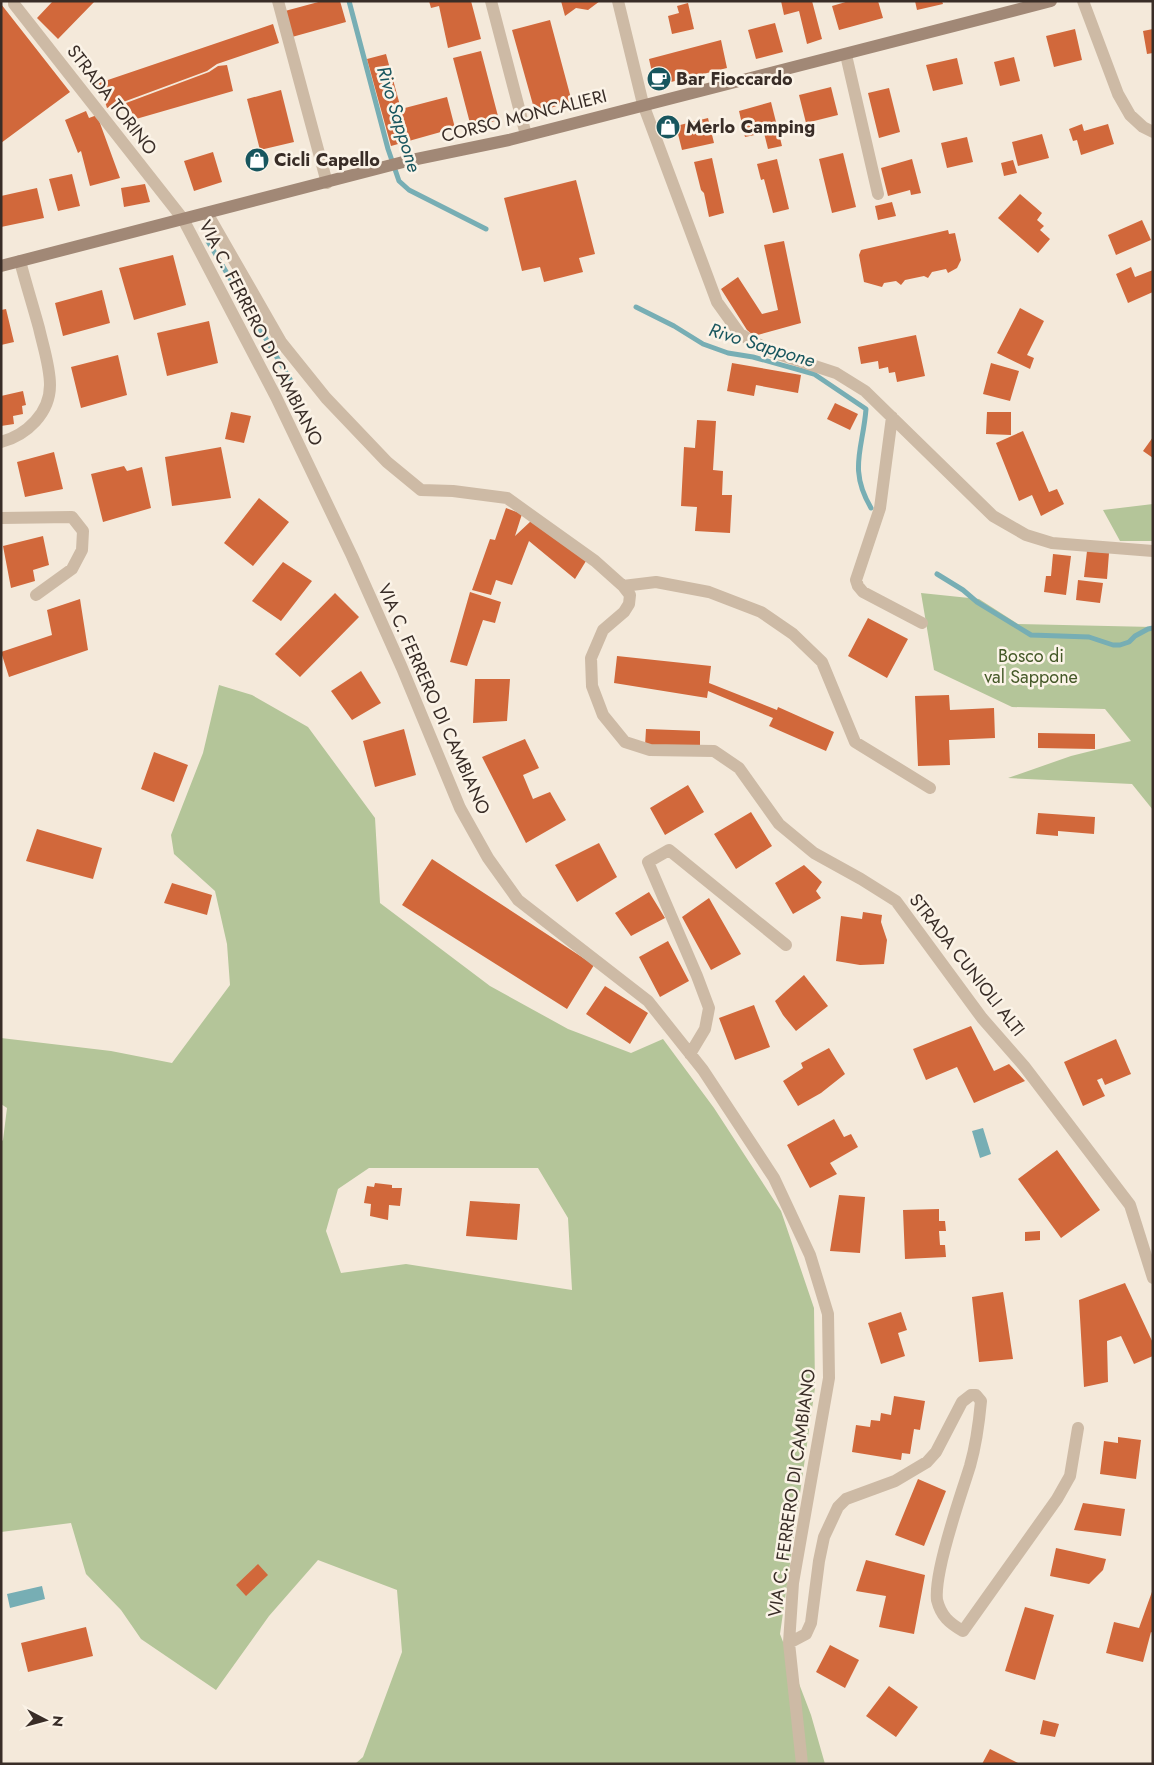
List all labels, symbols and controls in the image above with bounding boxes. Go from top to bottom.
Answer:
street label: STRADA TORINO [61,39,163,161]
water label: Rivo Sappone [370,63,428,176]
cafe icon: Bar Fioccardo [646,66,672,92]
place label: Bar Fioccardo [676,66,793,92]
street label: CORSO MONCALIERI [439,83,609,149]
shop icon: Merlo Camping [655,114,681,140]
place label: Merlo Camping [686,114,815,140]
shop icon: Cicli Capello [244,147,270,173]
place label: Cicli Capello [274,147,380,173]
street label: VIA C. FERRERO DI CAMBIANO [193,216,329,450]
water label: Rivo Sappone [706,316,819,374]
street label: VIA C. FERRERO DI CAMBIANO [371,579,497,819]
park label: Bosco di val Sappone [984,643,1078,690]
street label: STRADA CUNIOLI ALTI [903,888,1031,1042]
street label: VIA C. FERRERO DI CAMBIANO [762,1367,822,1619]
north arrow [20,1695,70,1745]
text: N [47,1715,68,1728]

